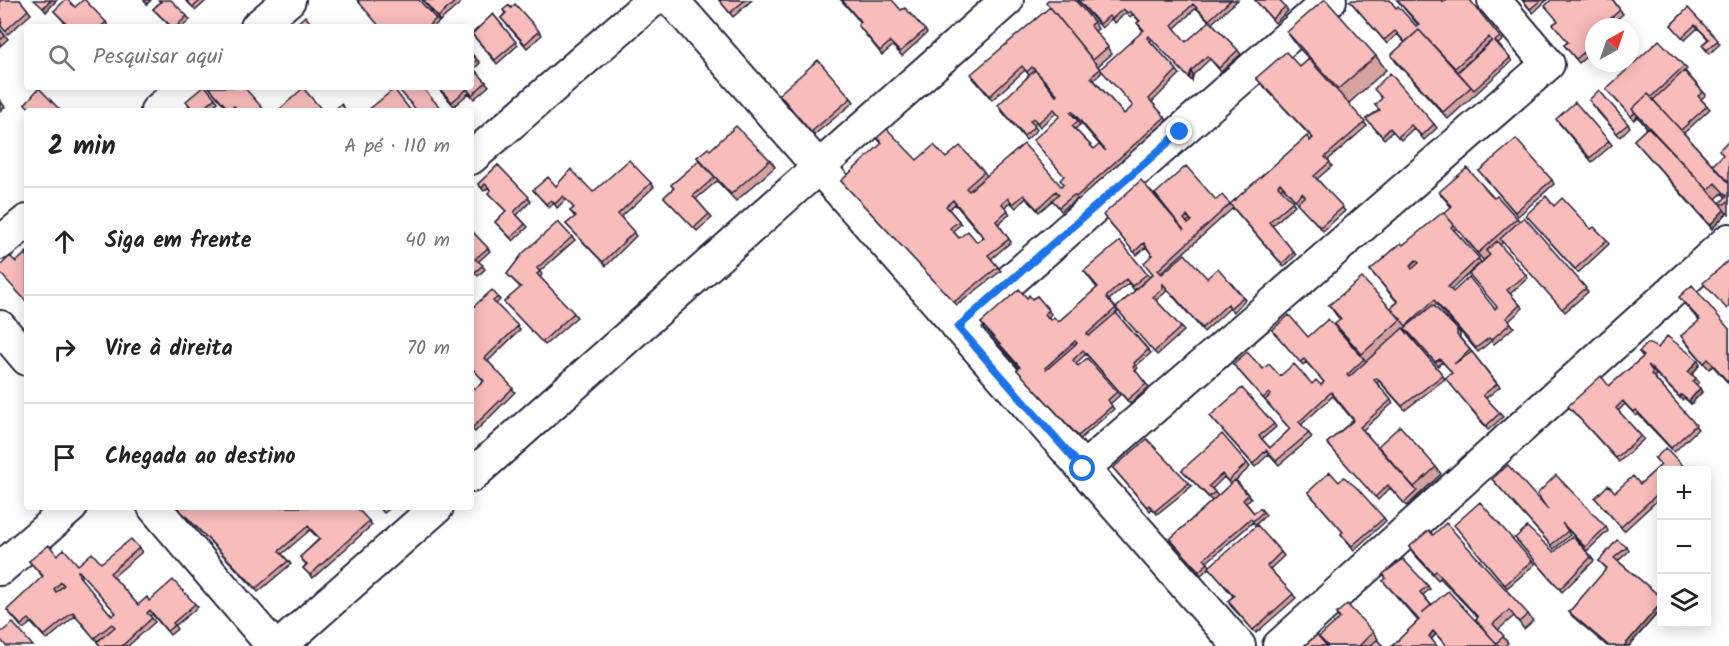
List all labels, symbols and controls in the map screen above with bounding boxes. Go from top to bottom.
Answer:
north arrow [1585,18,1639,72]
search box [24,24,474,90]
text: Pesquisar aqui [93,40,223,75]
icon: search [45,41,78,74]
route end [1166,118,1192,144]
text: 2 min [48,126,116,168]
text: A pé · 110 m [344,131,450,163]
text: Siga em frente [105,224,251,259]
icon: ahead [48,225,81,258]
text: 40 m [405,225,450,257]
text: Vire à direita [105,332,233,367]
icon: right [48,333,81,366]
text: 70 m [407,333,450,365]
text: Chegada ao destino [105,440,296,475]
icon: arrive [48,441,81,474]
route start [1069,455,1095,481]
map controls [1657,466,1711,628]
button: + [1657,466,1711,520]
button: − [1657,520,1711,574]
button: layers [1657,574,1711,628]

